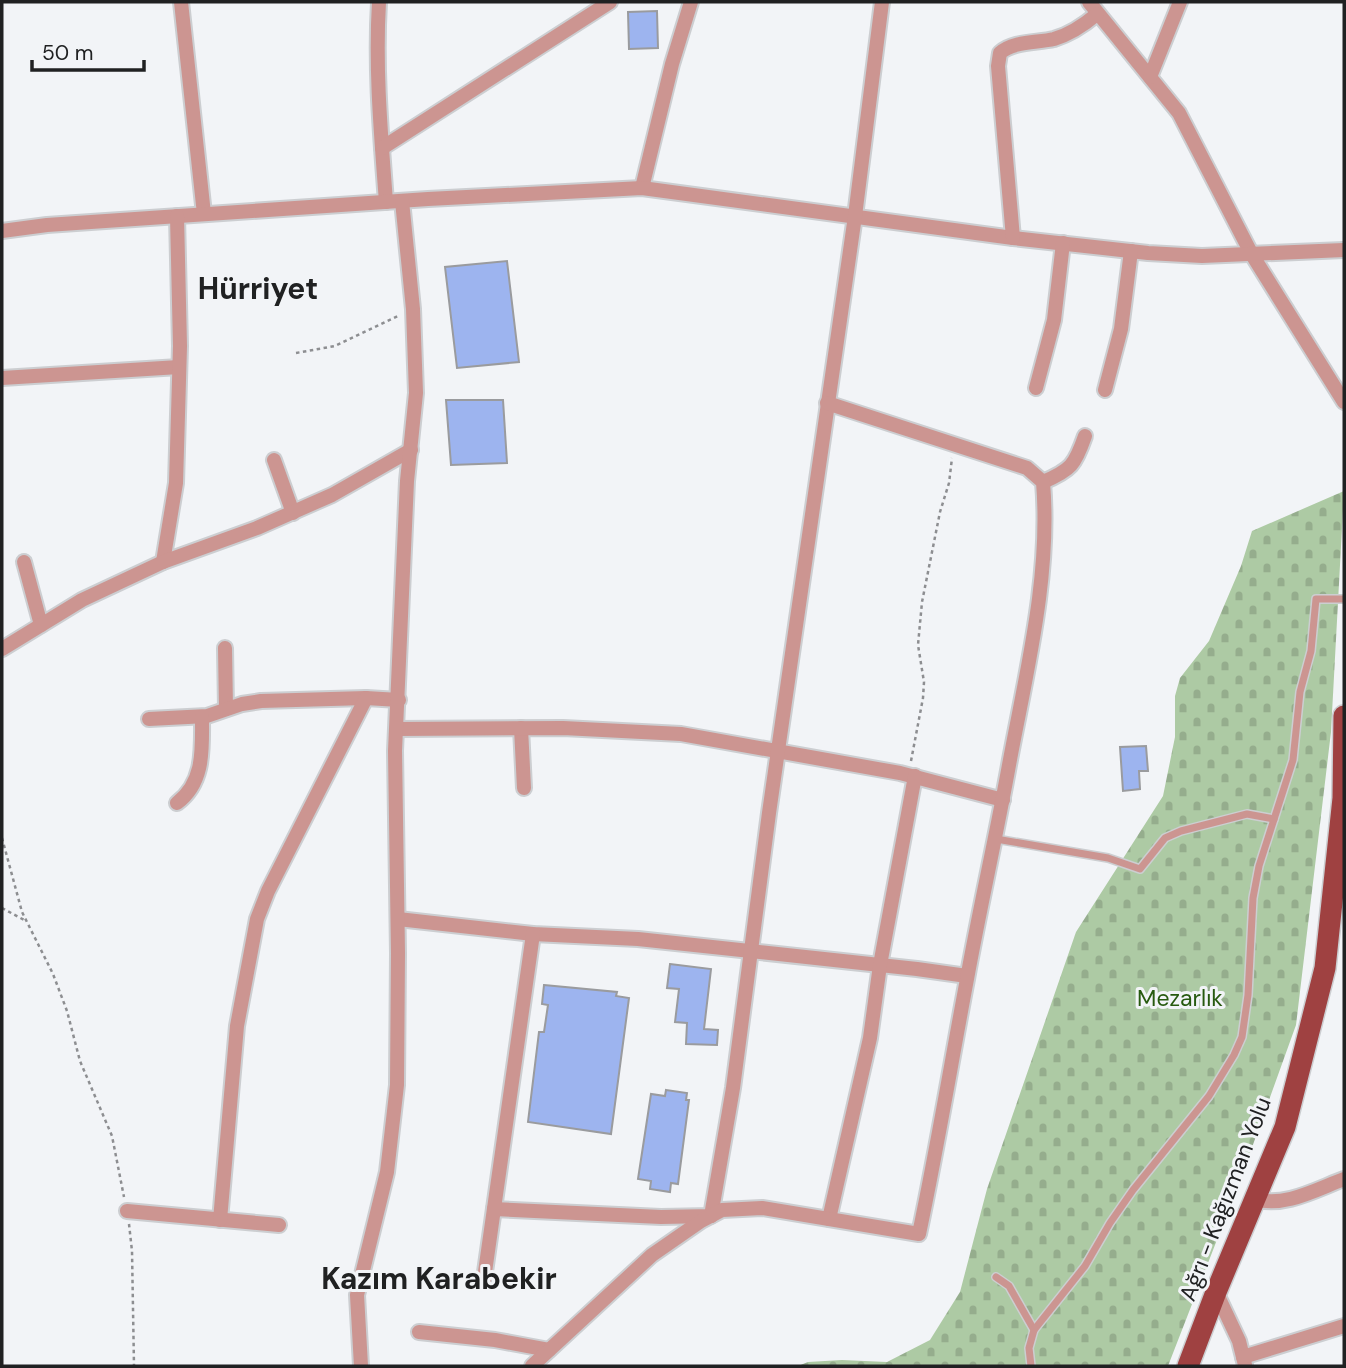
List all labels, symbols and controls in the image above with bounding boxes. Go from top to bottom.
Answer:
scale bar [32,28,144,72]
text: 50 m [42,39,93,67]
district label: Hürriyet [198,269,318,308]
park label: Mezarlık [1137,983,1223,1013]
street label: Ağrı - Kağızman Yolu [1172,1093,1278,1305]
district label: Kazım Karabekir [321,1259,557,1298]

